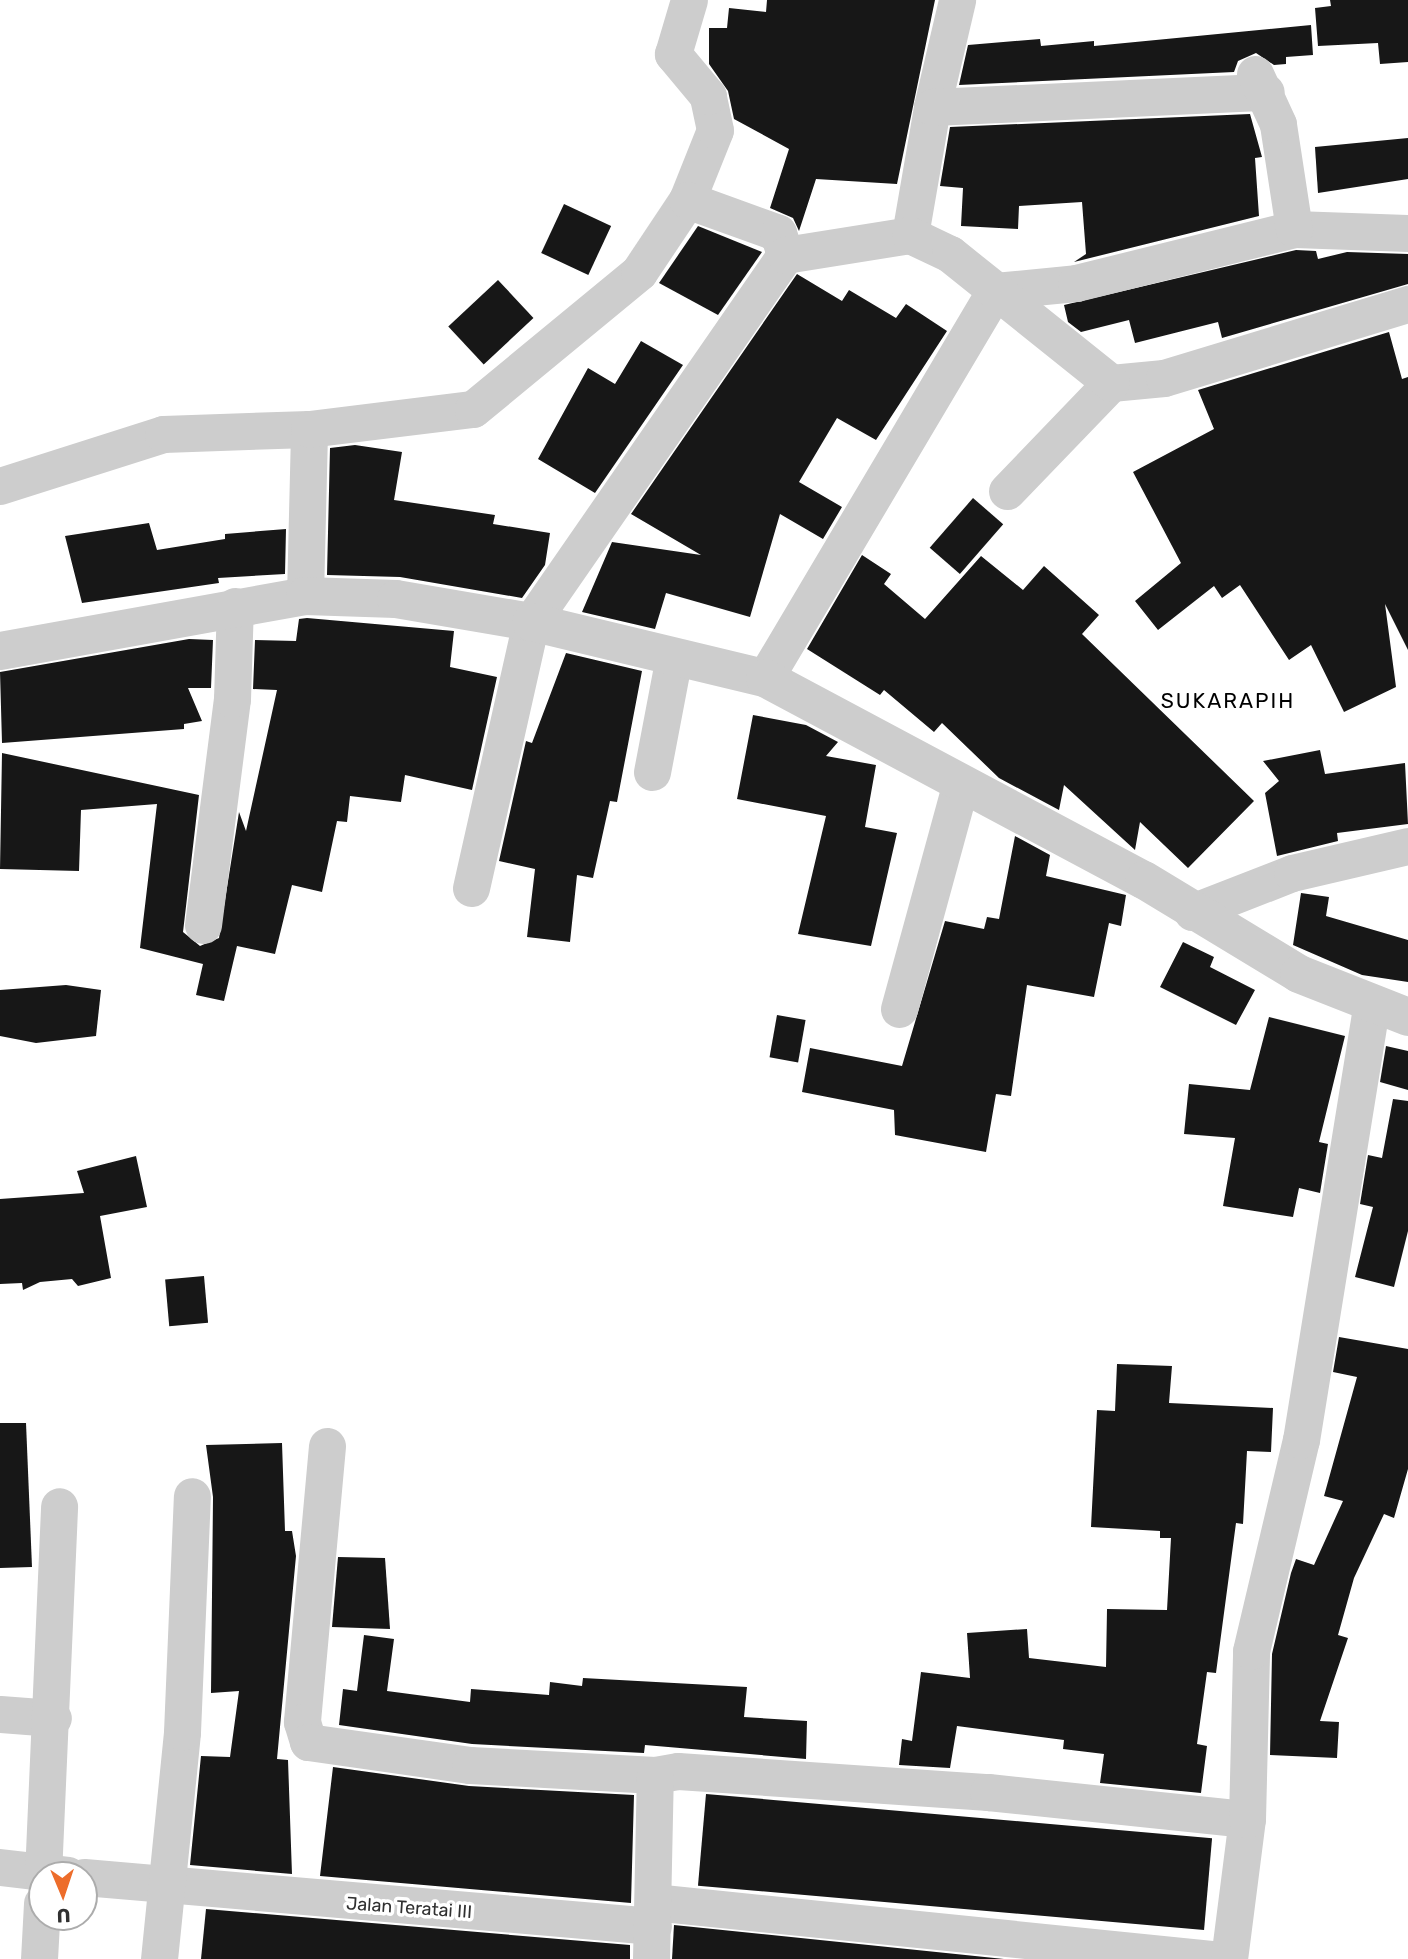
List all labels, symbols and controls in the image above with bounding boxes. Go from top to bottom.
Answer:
district label: SUKARAPIH [1162,688,1294,714]
north arrow [28,1861,98,1931]
street label: Jalan Teratai III [345,1893,473,1923]
text: U [56,1904,71,1927]

